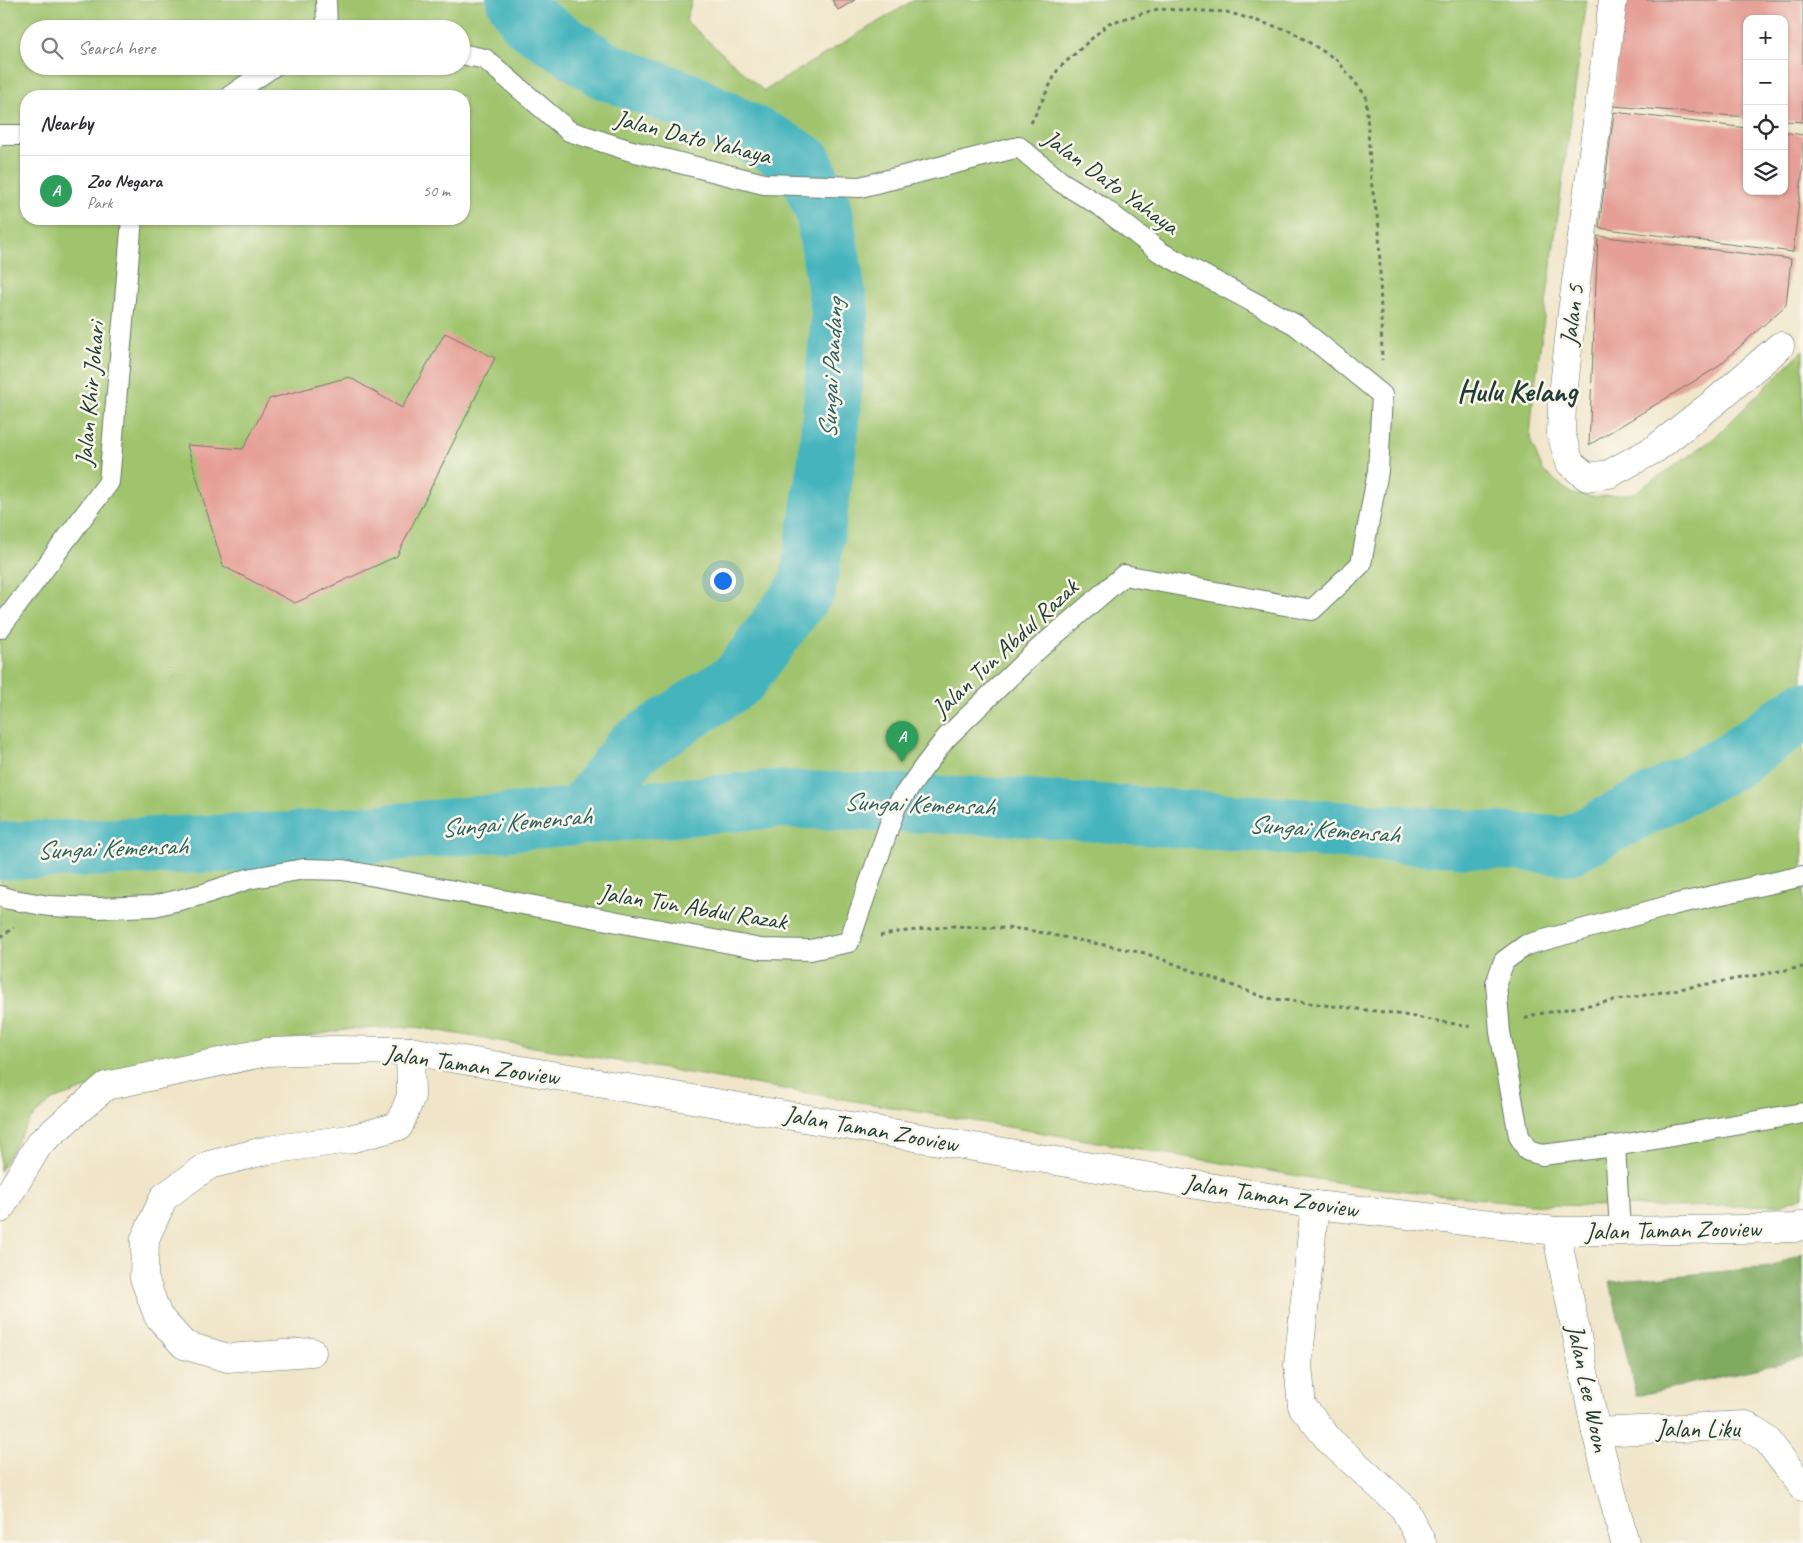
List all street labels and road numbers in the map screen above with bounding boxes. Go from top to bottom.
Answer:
street label: Jalan Dato Yahaya [611,102,776,172]
street label: Jalan Dato Yahaya [1036,121,1187,243]
street label: Jalan 5 [1552,281,1592,348]
street label: Jalan Khir Johari [68,317,113,469]
street label: Jalan Tun Abdul Razak [924,571,1086,725]
street label: Jalan Tun Abdul Razak [596,876,791,938]
street label: Jalan Taman Zooview [382,1037,563,1093]
street label: Jalan Taman Zooview [781,1098,962,1160]
street label: Jalan Taman Zooview [1181,1166,1362,1226]
street label: Jalan Taman Zooview [1584,1212,1763,1248]
street label: Jalan Lee Woon [1559,1320,1617,1456]
street label: Jalan Liku [1655,1413,1742,1445]

